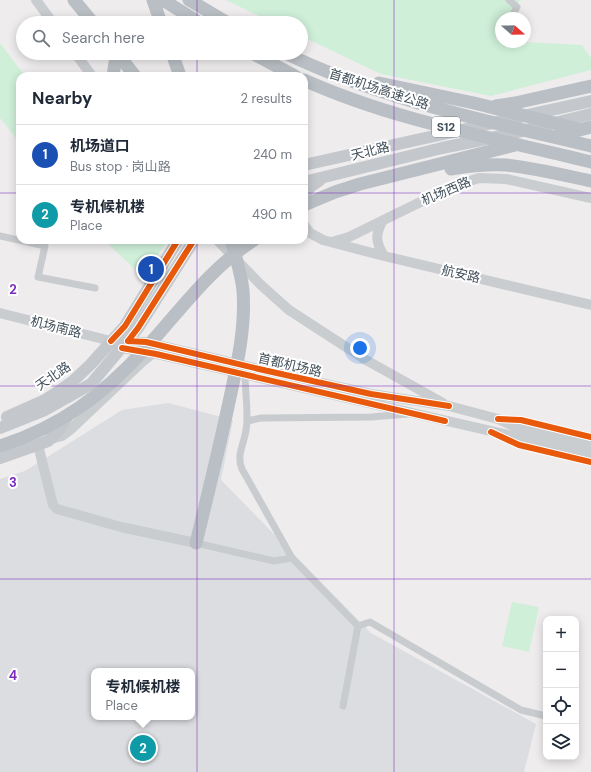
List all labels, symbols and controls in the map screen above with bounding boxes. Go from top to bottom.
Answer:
north arrow [495,12,531,48]
search box [16,16,308,60]
icon: search [30,27,52,49]
text: Search here [62,28,145,48]
street label: 首都机场高速公路 [327,65,431,113]
text: Nearby [32,87,92,109]
text: 2 results [241,90,292,107]
road number: S12 [432,117,460,137]
text: 机场道口 [70,136,130,156]
street label: 天北路 [349,138,391,164]
text: 1 [43,146,47,163]
text: 240 m [253,146,292,163]
text: Bus stop · 岗山路 [70,158,171,175]
street label: 机场西路 [419,173,473,209]
text: 专机候机楼 [70,197,145,217]
text: 2 [41,206,49,223]
text: 490 m [252,206,292,223]
text: Place [70,217,102,234]
pin: 1 [138,254,164,284]
street label: 航安路 [440,261,482,287]
text: 2 [9,281,17,298]
street label: 机场南路 [29,312,83,342]
your location [350,338,370,358]
street label: 首都机场路 [256,349,324,381]
street label: 天北路 [32,358,74,394]
text: 3 [9,474,17,491]
map controls [543,616,579,760]
button: + [543,616,579,652]
button: − [543,652,579,688]
text: 4 [9,667,17,684]
popup [91,668,195,720]
text: 专机候机楼 [105,677,181,697]
button: locate [543,688,579,724]
text: Place [105,697,138,714]
button: layers [543,724,579,760]
pin: 2 [130,733,156,763]

